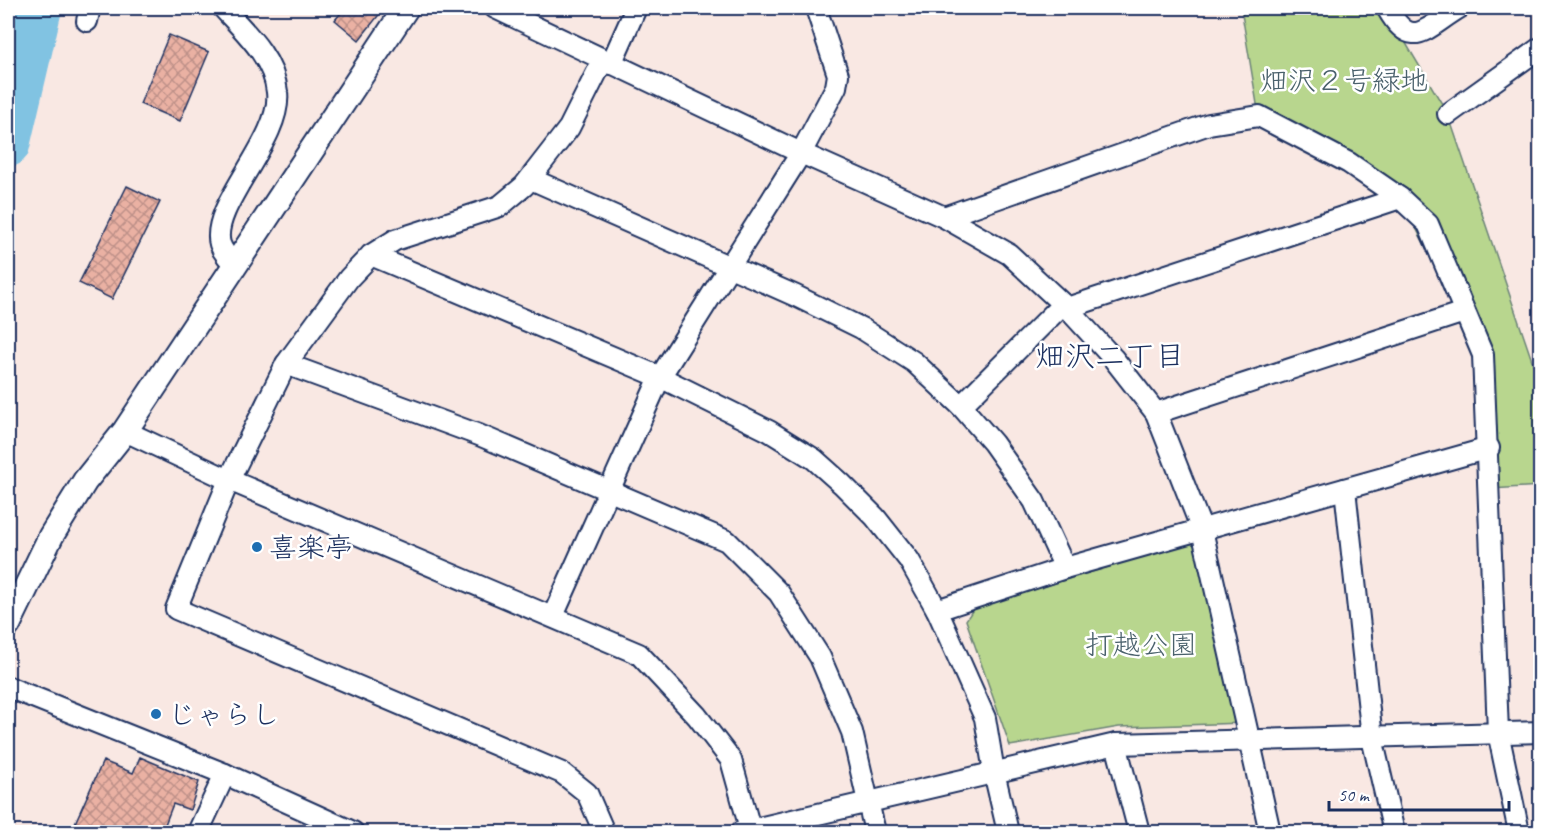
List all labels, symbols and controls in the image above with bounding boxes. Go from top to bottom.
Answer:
park label: 畑沢２号緑地 [1260,63,1428,98]
district label: 畑沢二丁目 [1035,337,1185,375]
place label: 喜楽亭 [269,530,353,565]
marker: 喜楽亭 [250,540,264,554]
park label: 打越公園 [1085,627,1197,662]
place label: じゃらし [168,697,280,732]
marker: じゃらし [149,707,163,721]
scale bar [1329,774,1509,812]
text: 50 m [1338,784,1371,806]

